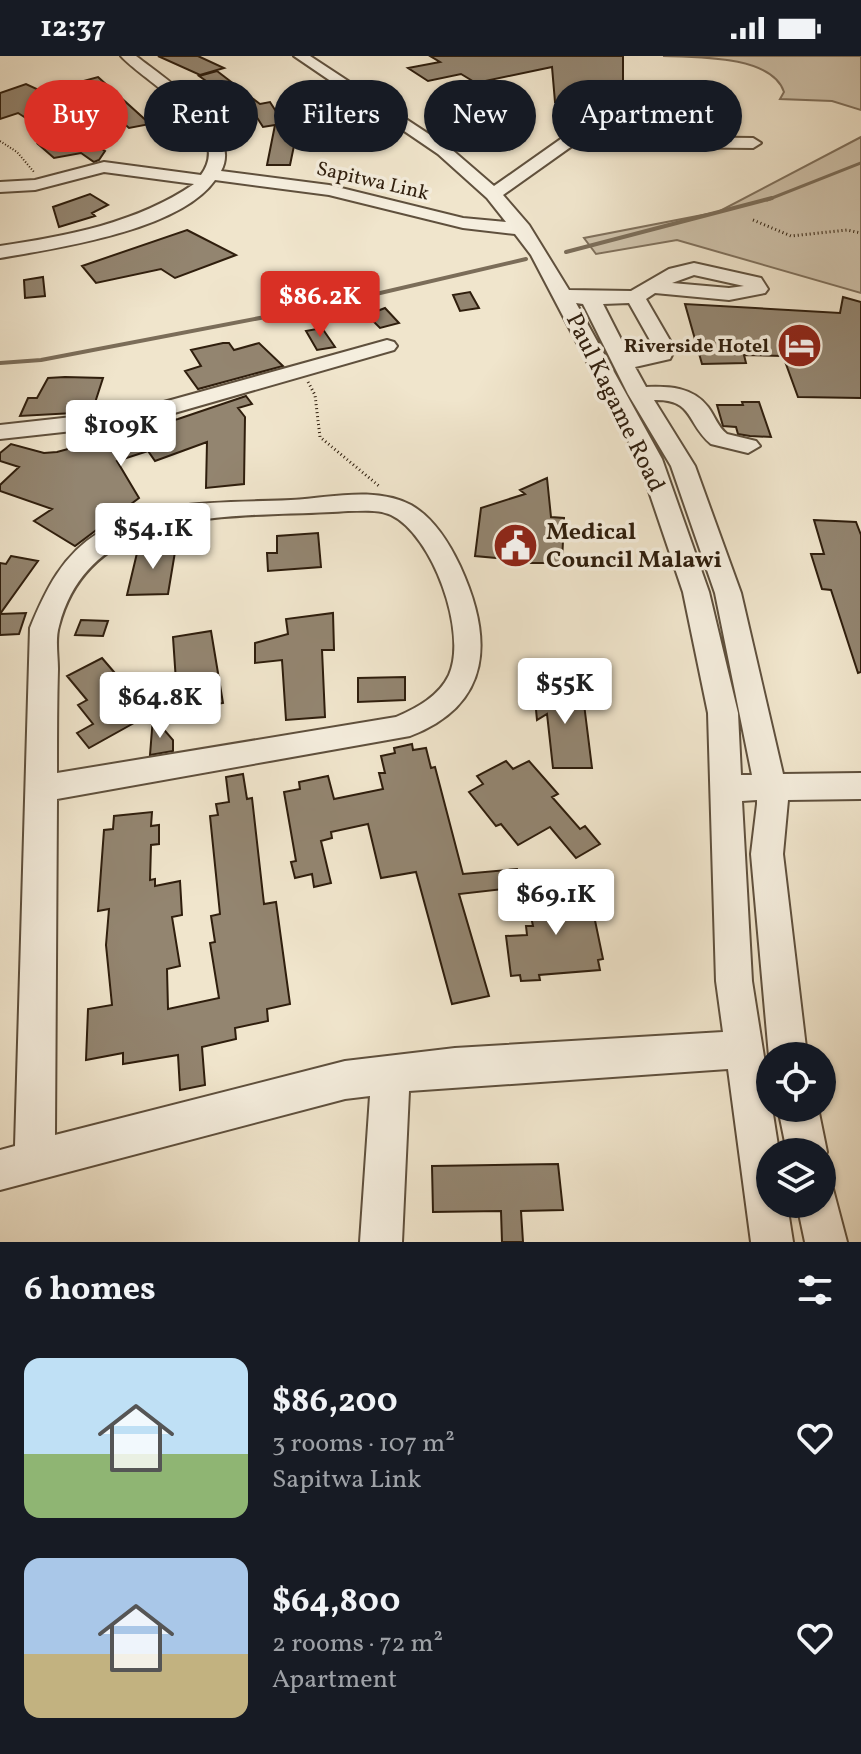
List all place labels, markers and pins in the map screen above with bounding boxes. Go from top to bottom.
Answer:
pin: $86.2K [255,271,385,339]
hotel icon: Riverside Hotel [776,321,824,369]
place label: Riverside Hotel [624,333,769,361]
pin: $109K [65,400,177,468]
pin: $54.1K [88,503,218,571]
place label: Medical Council Malawi [546,516,722,578]
public building icon: Medical Council Malawi [491,521,539,569]
pin: $55K [518,658,612,726]
pin: $64.8K [95,672,225,740]
pin: $69.1K [491,869,621,937]

